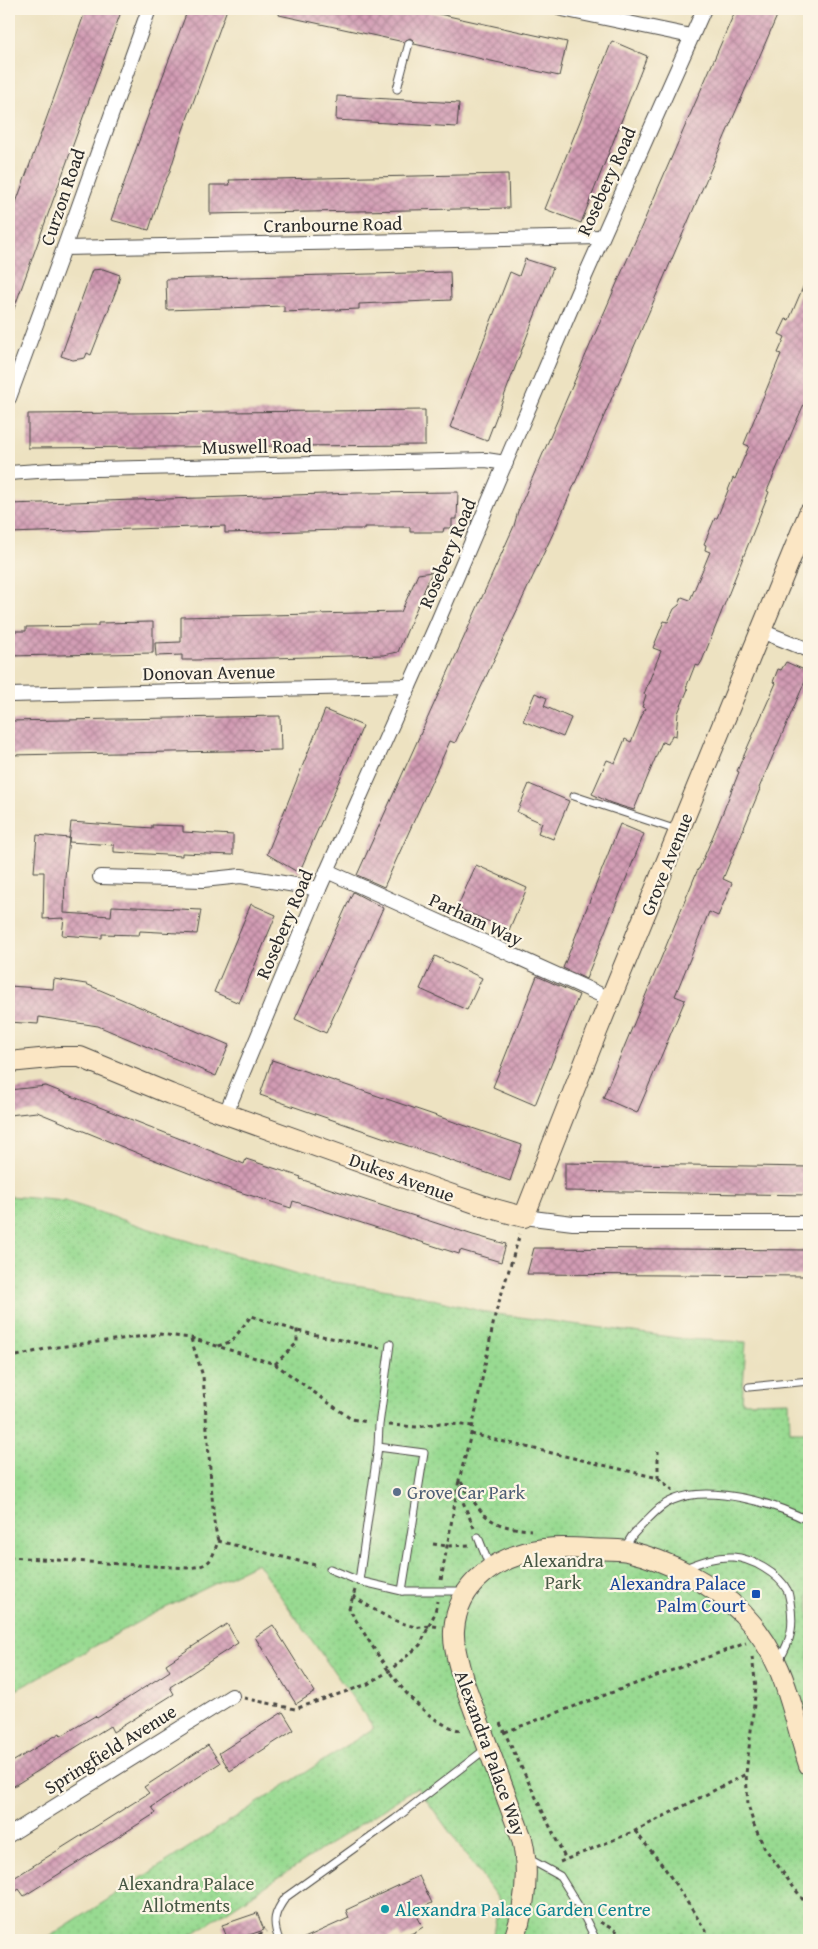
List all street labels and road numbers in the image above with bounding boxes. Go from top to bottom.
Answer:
street label: Rosebery Road [569,121,643,240]
street label: Curzon Road [32,144,92,249]
street label: Cranbourne Road [263,209,403,239]
street label: Muswell Road [202,431,313,461]
street label: Rosebery Road [411,493,483,612]
street label: Donovan Avenue [143,657,276,687]
street label: Grove Avenue [633,808,699,920]
street label: Rosebery Road [248,864,320,983]
street label: Parham Way [425,885,528,953]
street label: Dukes Avenue [345,1145,459,1209]
street label: Alexandra Palace Way [448,1666,534,1840]
street label: Springfield Avenue [38,1697,182,1801]

